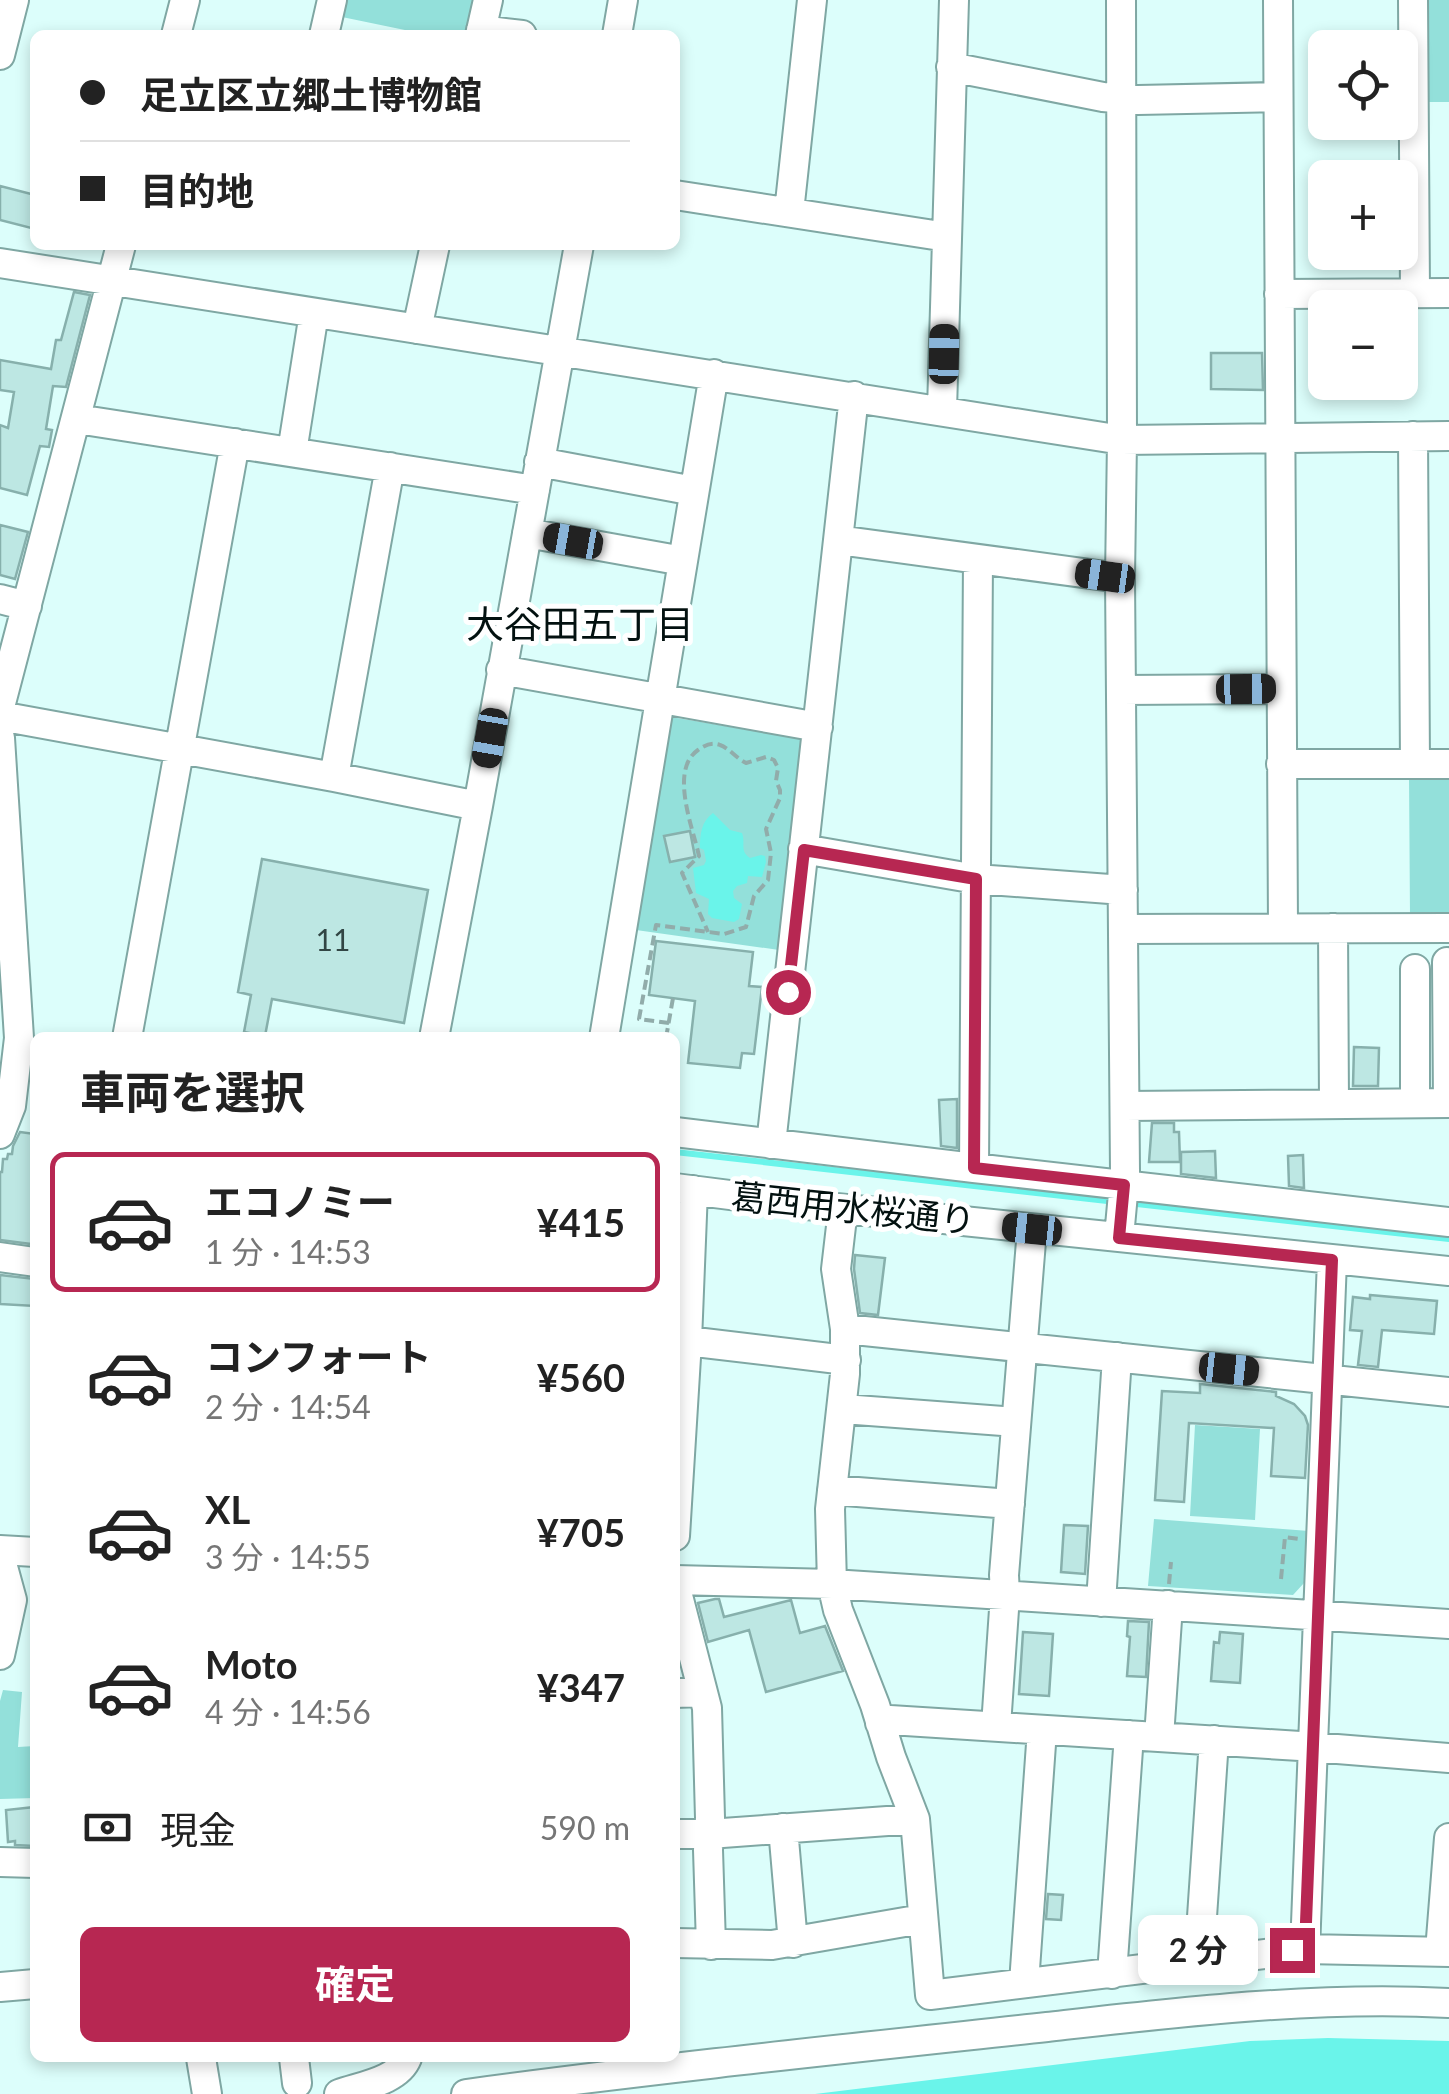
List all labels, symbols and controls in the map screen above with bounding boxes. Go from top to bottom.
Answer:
map controls [1308,30,1418,400]
button: locate [1308,30,1418,140]
text: 足立区立郷土博物館 [140,71,482,117]
button: + [1308,160,1418,270]
text: 目的地 [140,167,254,213]
button: − [1308,290,1418,400]
car [928,324,960,384]
car [541,521,605,561]
car [1073,557,1137,595]
district label: 大谷田五丁目 [466,600,694,646]
car [1216,673,1276,705]
car [470,706,510,770]
house number: 11 [316,921,350,957]
route start [766,970,811,1015]
text: 車両を選択 [80,1065,305,1119]
street label: 葛西用水桜通り [729,1173,977,1241]
icon: car [85,1177,175,1267]
text: エコノミー [205,1178,395,1224]
text: ¥415 [537,1199,625,1245]
car [1001,1211,1063,1247]
text: 1 分 · 14:53 [205,1232,371,1271]
icon: car [85,1332,175,1422]
text: コンフォート [205,1333,432,1379]
car [1198,1351,1260,1387]
text: ¥560 [537,1354,625,1400]
text: 2 分 · 14:54 [205,1387,371,1426]
text: XL [205,1486,250,1532]
icon: car [85,1487,175,1577]
text: ¥705 [537,1509,625,1555]
text: 3 分 · 14:55 [205,1537,371,1576]
text: Moto [205,1641,298,1687]
icon: car [85,1642,175,1732]
text: ¥347 [537,1664,625,1710]
text: 4 分 · 14:56 [205,1692,371,1731]
icon: cash [80,1800,135,1855]
text: 現金 [160,1806,236,1852]
text: 590 m [540,1808,630,1847]
callout: 2 分 [1137,1915,1257,1985]
button: 確定 [80,1927,630,2042]
route end [1270,1928,1315,1973]
text: 2 分 [1169,1930,1227,1969]

